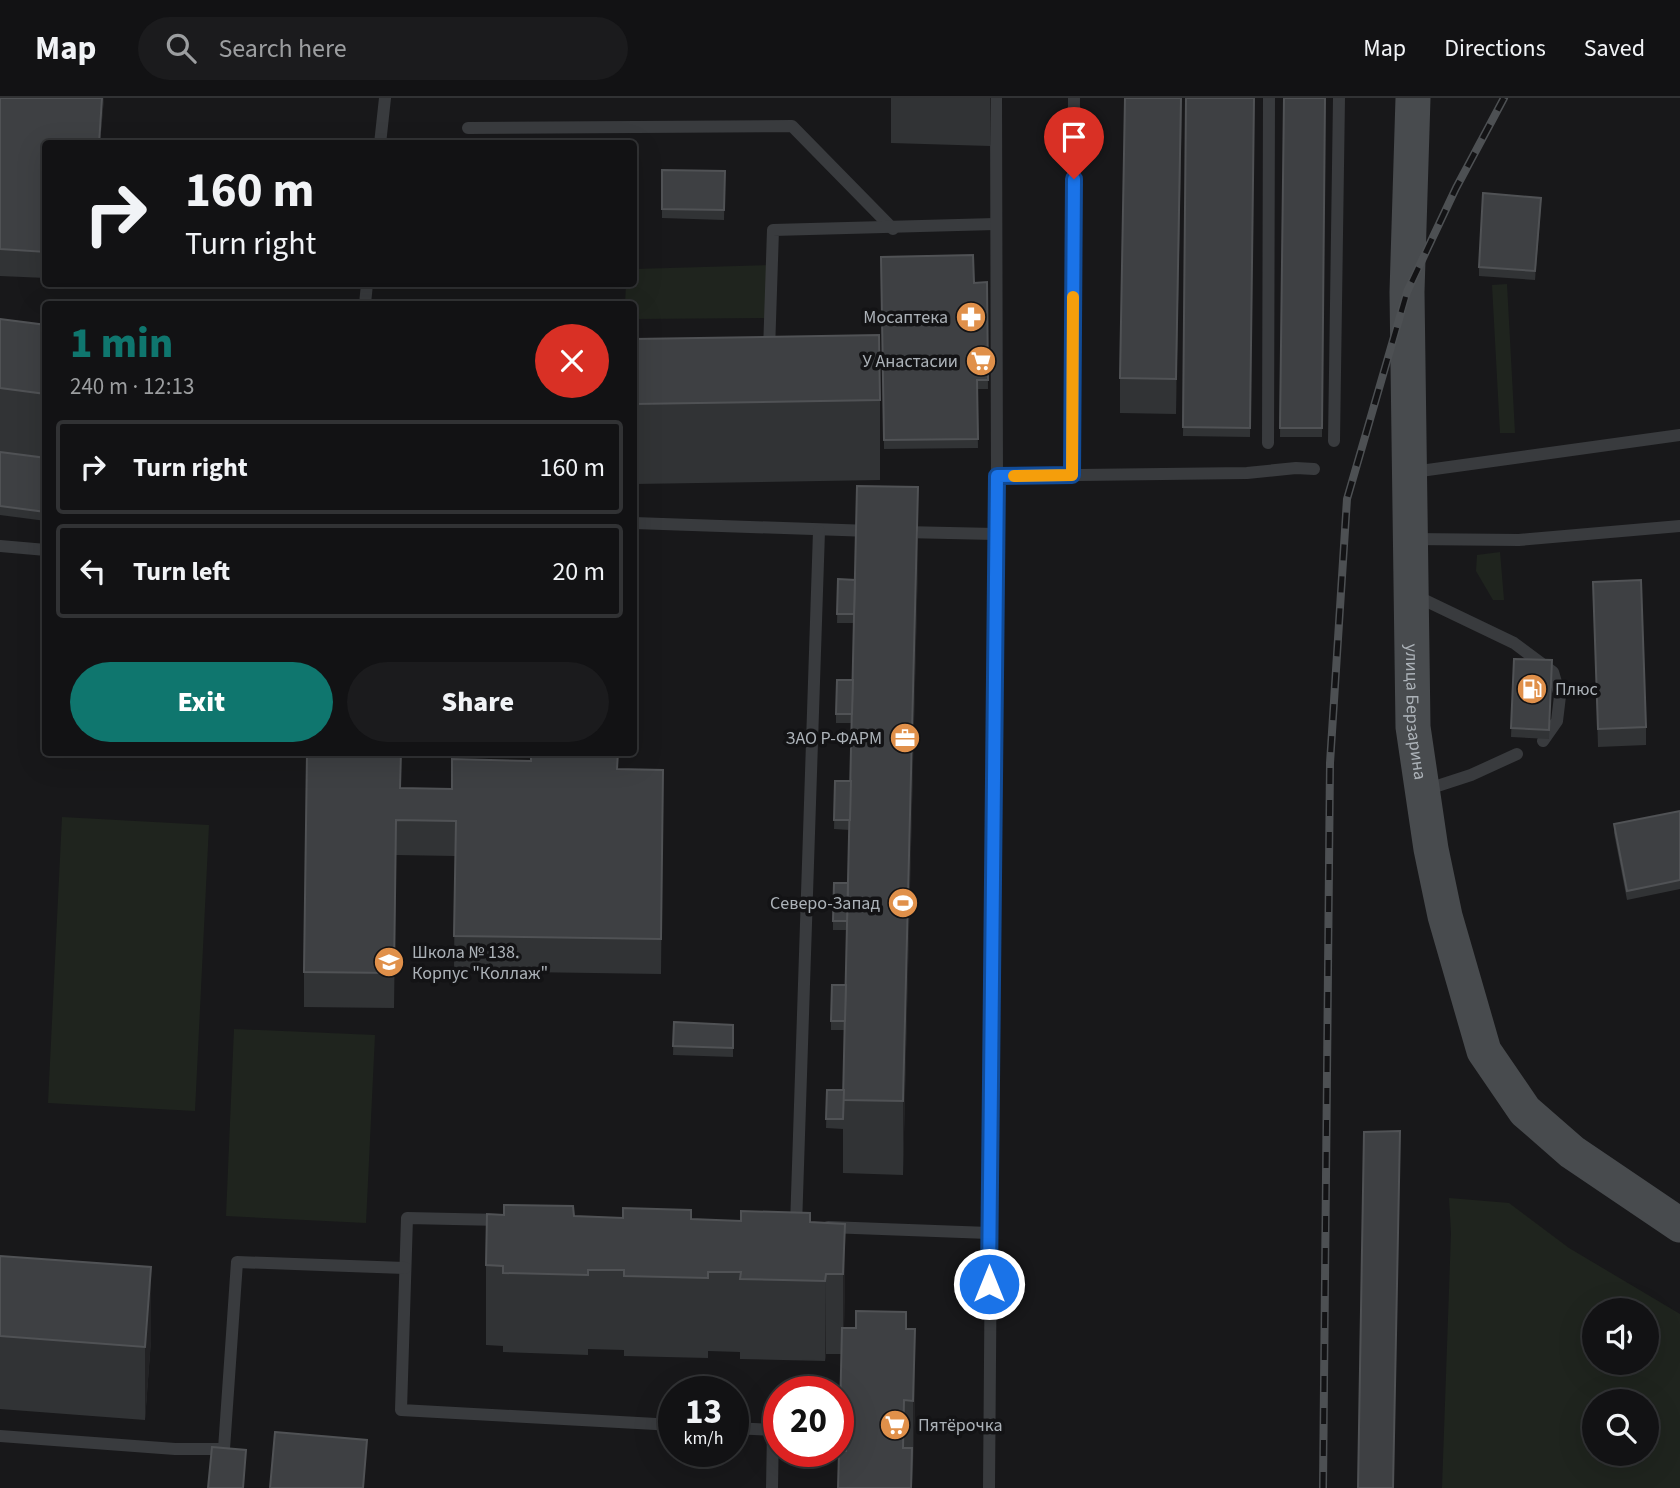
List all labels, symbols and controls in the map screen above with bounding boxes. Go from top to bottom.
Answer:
search box [138,17,628,80]
text: Map [35,25,96,72]
icon: search [162,29,200,67]
text: Search here [218,30,347,67]
text: Map [1363,31,1406,66]
text: Directions [1444,31,1546,66]
text: Saved [1584,31,1645,66]
pin [1044,107,1104,179]
icon: arrive [1055,118,1093,156]
text: 160 m [185,156,314,226]
icon: right [70,168,161,259]
text: Turn right [185,221,316,267]
pharmacy icon: Мосаптека [954,300,988,334]
place label: Мосаптека [863,305,948,330]
text: 1 min [70,314,173,374]
button: close [535,324,609,398]
supermarket icon: У Анастасии [964,344,998,378]
place label: У Анастасии [863,349,958,374]
text: 240 m · 12:13 [70,370,194,403]
icon: right [74,448,112,486]
text: Turn right [133,449,248,486]
text: 160 m [539,449,605,486]
icon: left [74,552,112,590]
text: Turn left [133,553,230,590]
text: 20 m [552,553,605,590]
street label: улица Берзарина [1399,643,1433,781]
button: Exit [70,662,333,742]
button: Share [347,662,609,742]
fuel station icon: Плюс [1515,672,1549,706]
place label: Плюс [1555,677,1598,702]
office icon: ЗАО Р-ФАРМ [888,721,922,755]
place label: ЗАО Р-ФАРМ [786,726,882,751]
sports icon: Северо-Запад [886,886,920,920]
place label: Северо-Запад [770,891,880,916]
place label: Школа № 138. Корпус "Коллаж" [412,940,548,986]
school or university icon: Школа № 138. Корпус "Коллаж" [372,945,406,979]
position arrow [952,1247,1026,1321]
map controls [1582,1298,1659,1466]
button: sound [1582,1298,1659,1375]
speed limit sign: 20 [763,1376,854,1467]
text: 13 [685,1387,722,1437]
button: search [1582,1389,1659,1466]
supermarket icon: Пятёрочка [878,1408,912,1442]
place label: Пятёрочка [918,1413,1003,1438]
text: km/h [684,1426,723,1451]

